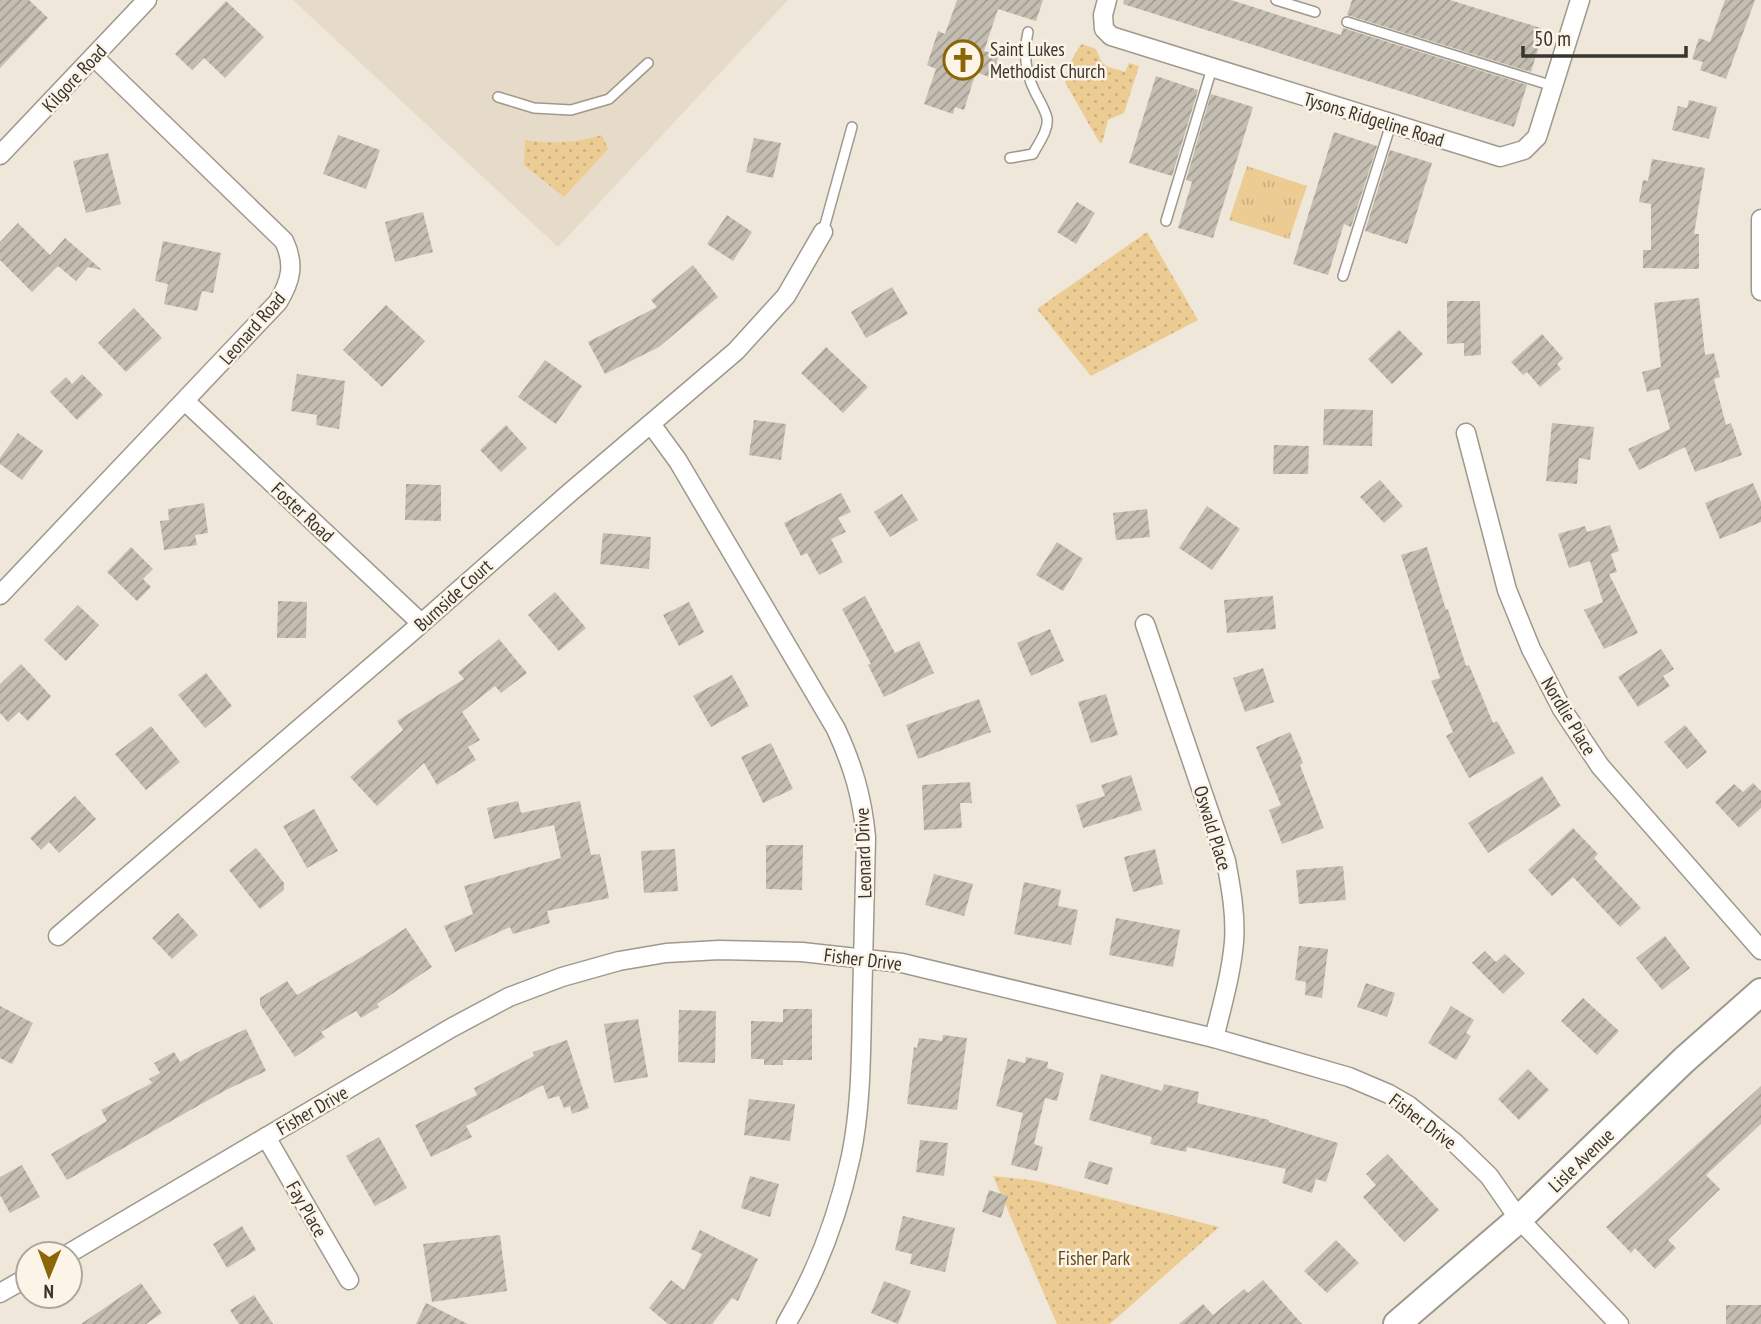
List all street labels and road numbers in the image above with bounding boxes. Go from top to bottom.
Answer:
street label: Kilgore Road [37,39,111,117]
street label: Tysons Ridgeline Road [1301,86,1447,152]
street label: Leonard Road [214,287,290,369]
street label: Foster Road [267,477,339,547]
street label: Burnside Court [409,553,498,636]
street label: Nordlie Place [1536,672,1602,760]
street label: Oswald Place [1189,783,1237,873]
street label: Leonard Drive [849,807,877,899]
street label: Fisher Drive [823,942,903,976]
street label: Fisher Drive [272,1080,352,1140]
street label: Fisher Drive [1384,1088,1462,1154]
street label: Lisle Avenue [1543,1123,1619,1197]
street label: Fay Place [281,1177,333,1242]

